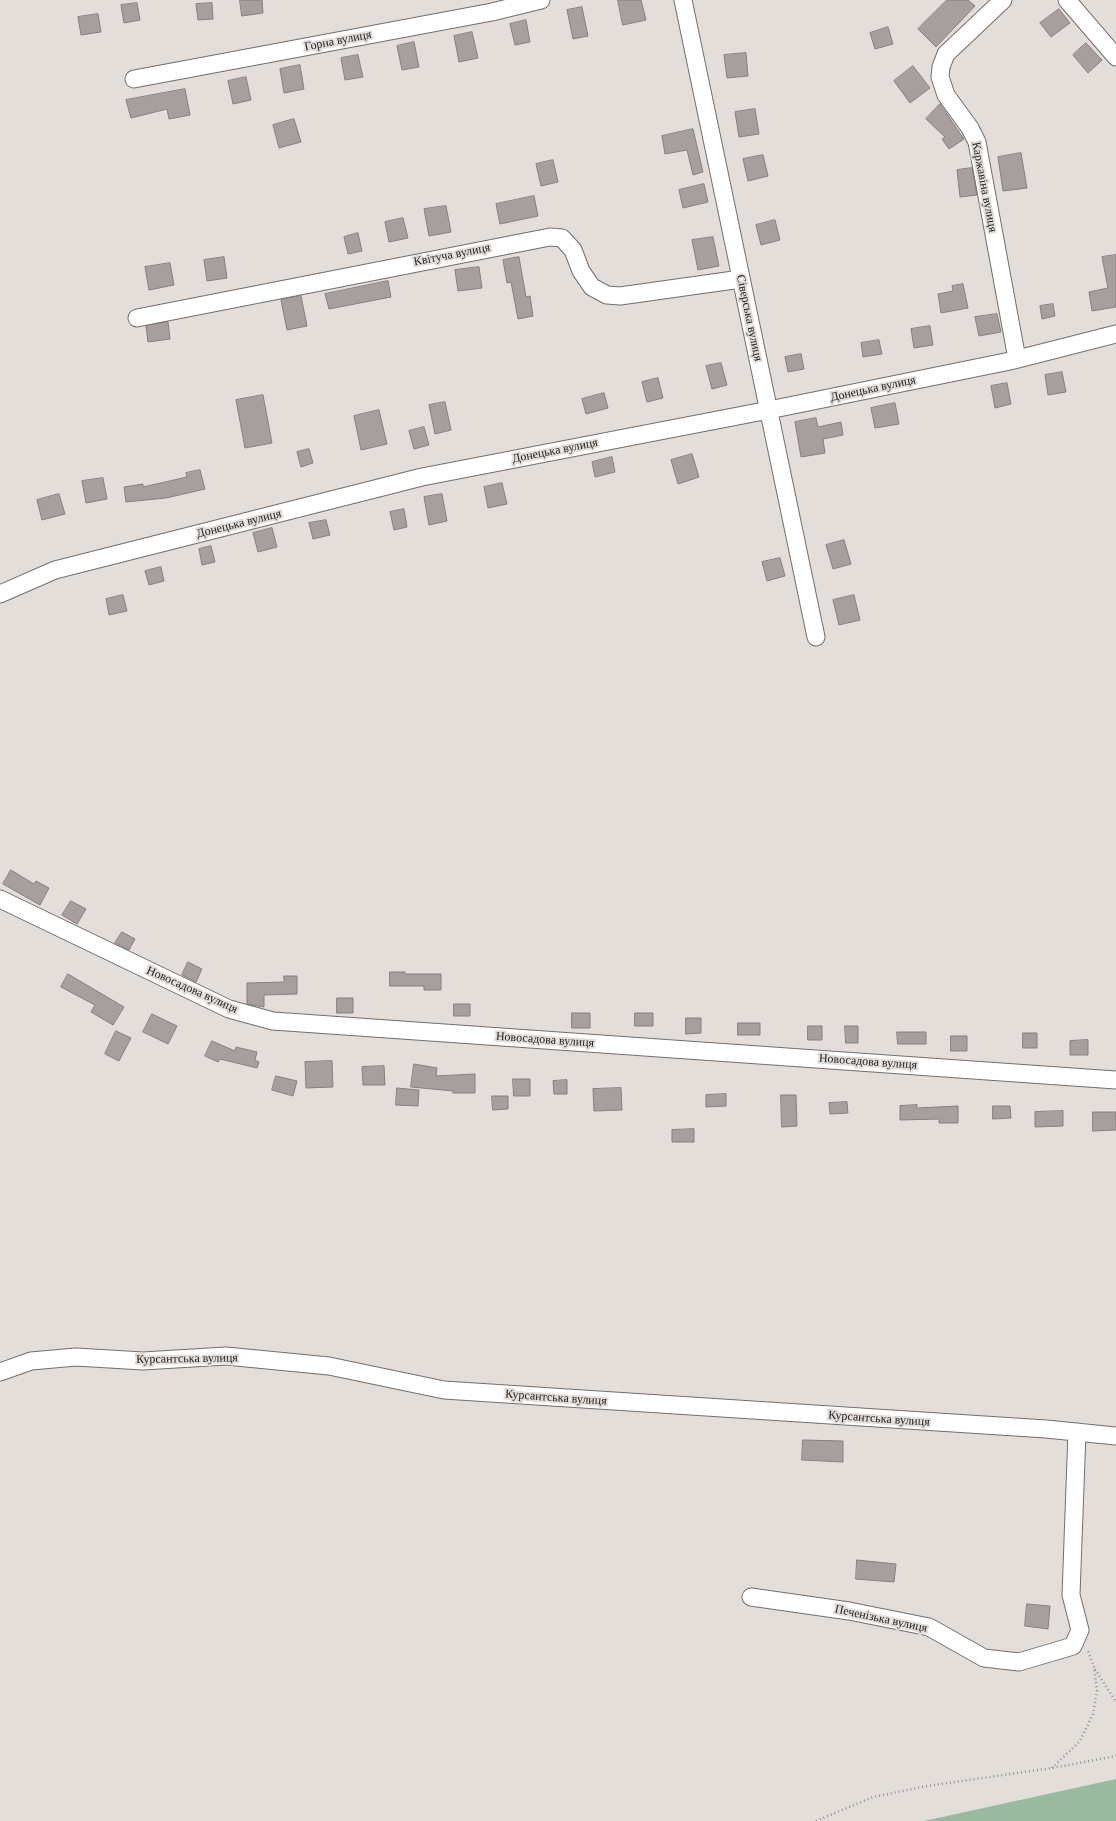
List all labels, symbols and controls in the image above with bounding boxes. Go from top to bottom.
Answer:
street label: Горна вулиця [303,27,373,55]
street label: Каржавіна вулиця [968,141,1000,233]
street label: Квітуча вулиця [413,241,491,269]
street label: Сіверська вулиця [733,273,765,363]
street label: Донецька вулиця [829,373,917,405]
street label: Донецька вулиця [511,436,599,466]
street label: Донецька вулиця [195,507,283,541]
street label: Новосадова вулиця [144,963,240,1017]
street label: Новосадова вулиця [495,1029,595,1051]
street label: Новосадова вулиця [818,1051,918,1073]
street label: Курсантська вулиця [136,1351,238,1367]
street label: Курсантська вулиця [505,1387,607,1409]
street label: Курсантська вулиця [828,1408,930,1430]
street label: Печенізька вулиця [833,1602,929,1636]

